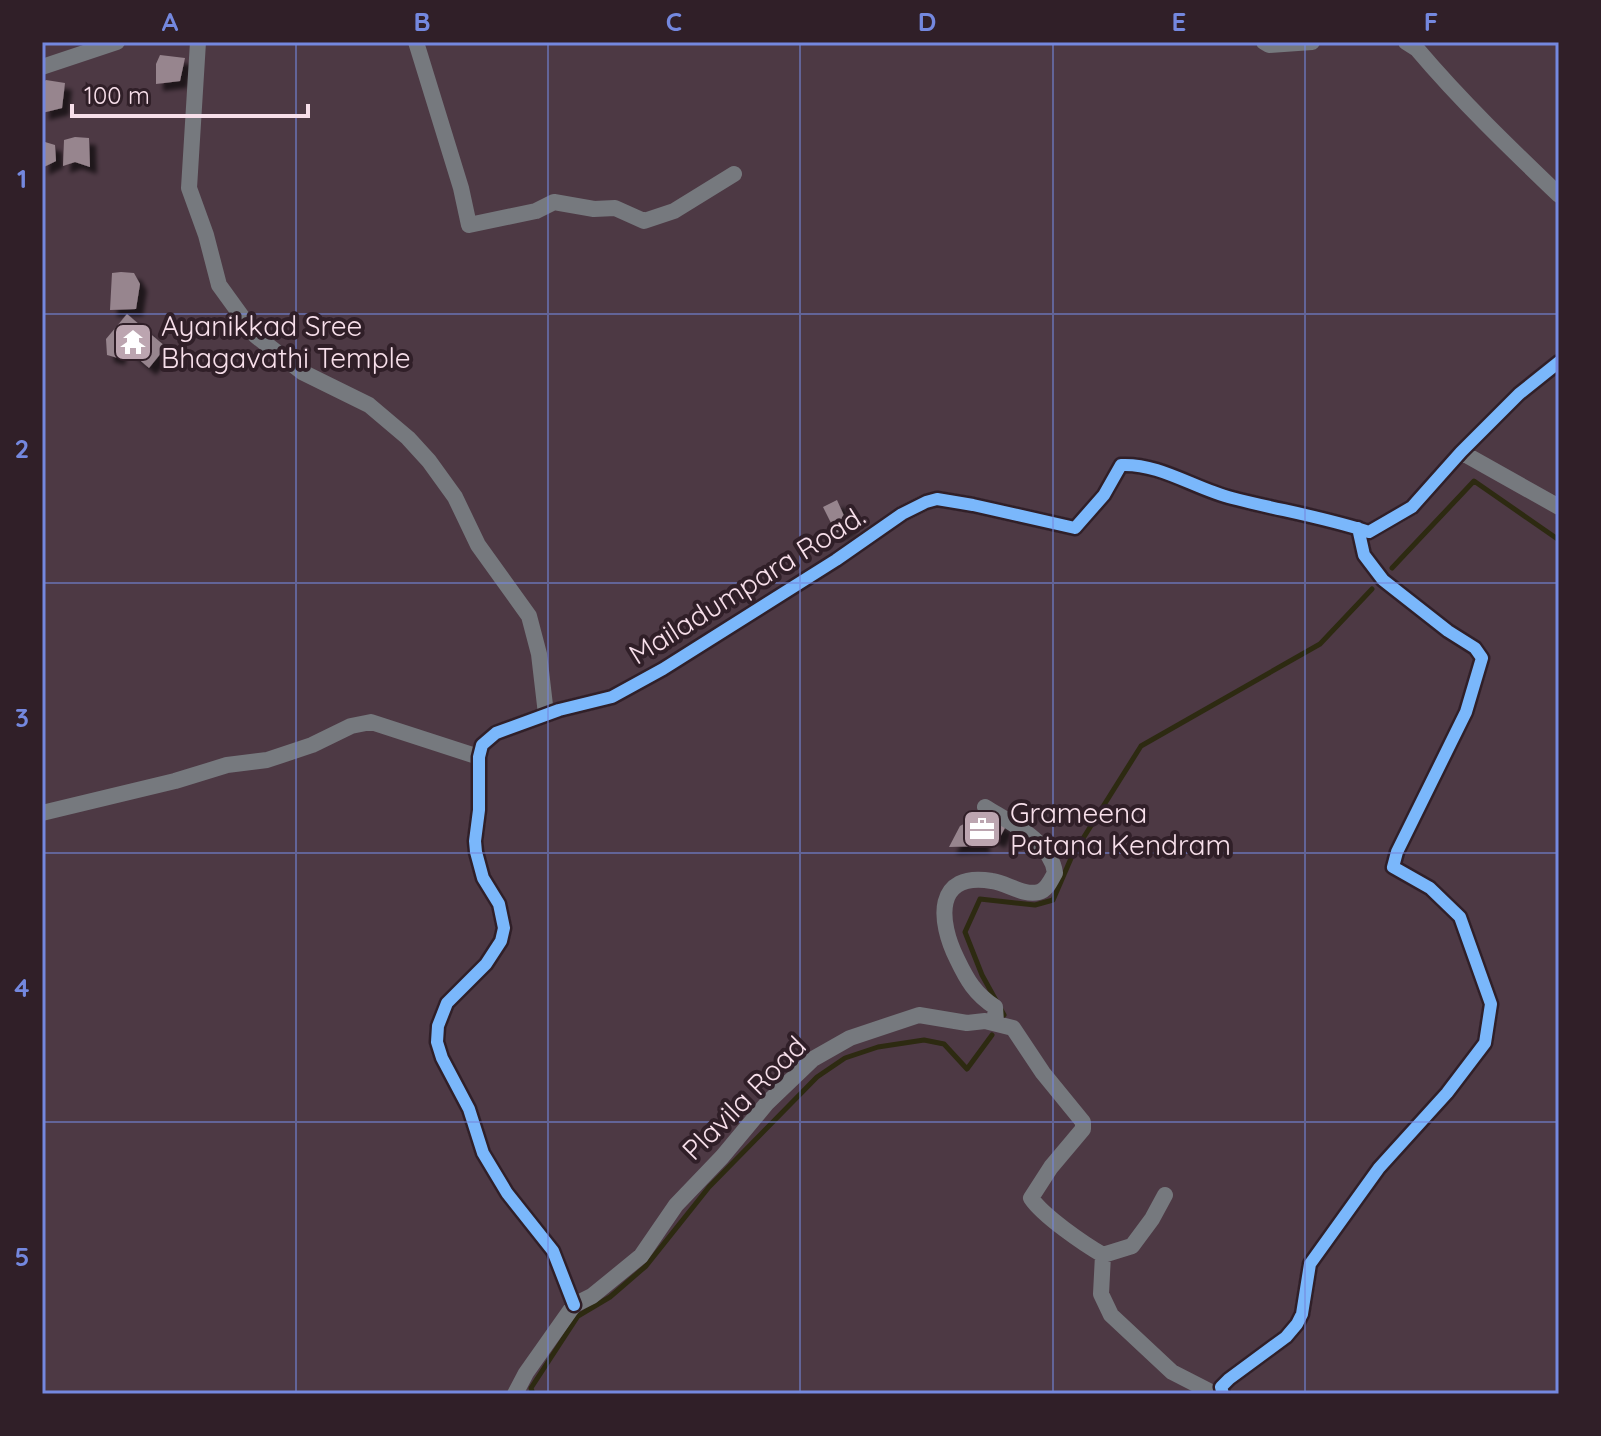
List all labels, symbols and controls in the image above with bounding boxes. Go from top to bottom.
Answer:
text: A [162,5,179,38]
text: B [413,5,431,38]
text: C [666,5,682,38]
text: D [918,5,936,38]
text: E [1172,5,1186,38]
text: F [1424,5,1438,38]
scale bar [72,68,308,118]
text: 100 m [84,80,150,110]
text: 1 [17,162,27,195]
place label: Ayanikkad Sree Bhagavathi Temple [161,308,411,375]
temple icon: Ayanikkad Sree Bhagavathi Temple [112,321,154,363]
text: 2 [15,432,29,465]
street label: Mailadumpara Road. [622,498,871,671]
text: 3 [15,701,29,734]
place label: Grameena Patana Kendram [1010,795,1231,862]
office icon: Grameena Patana Kendram [961,808,1003,850]
text: 4 [14,971,30,1004]
street label: Plavila Road [674,1028,813,1167]
text: 5 [15,1240,29,1273]

